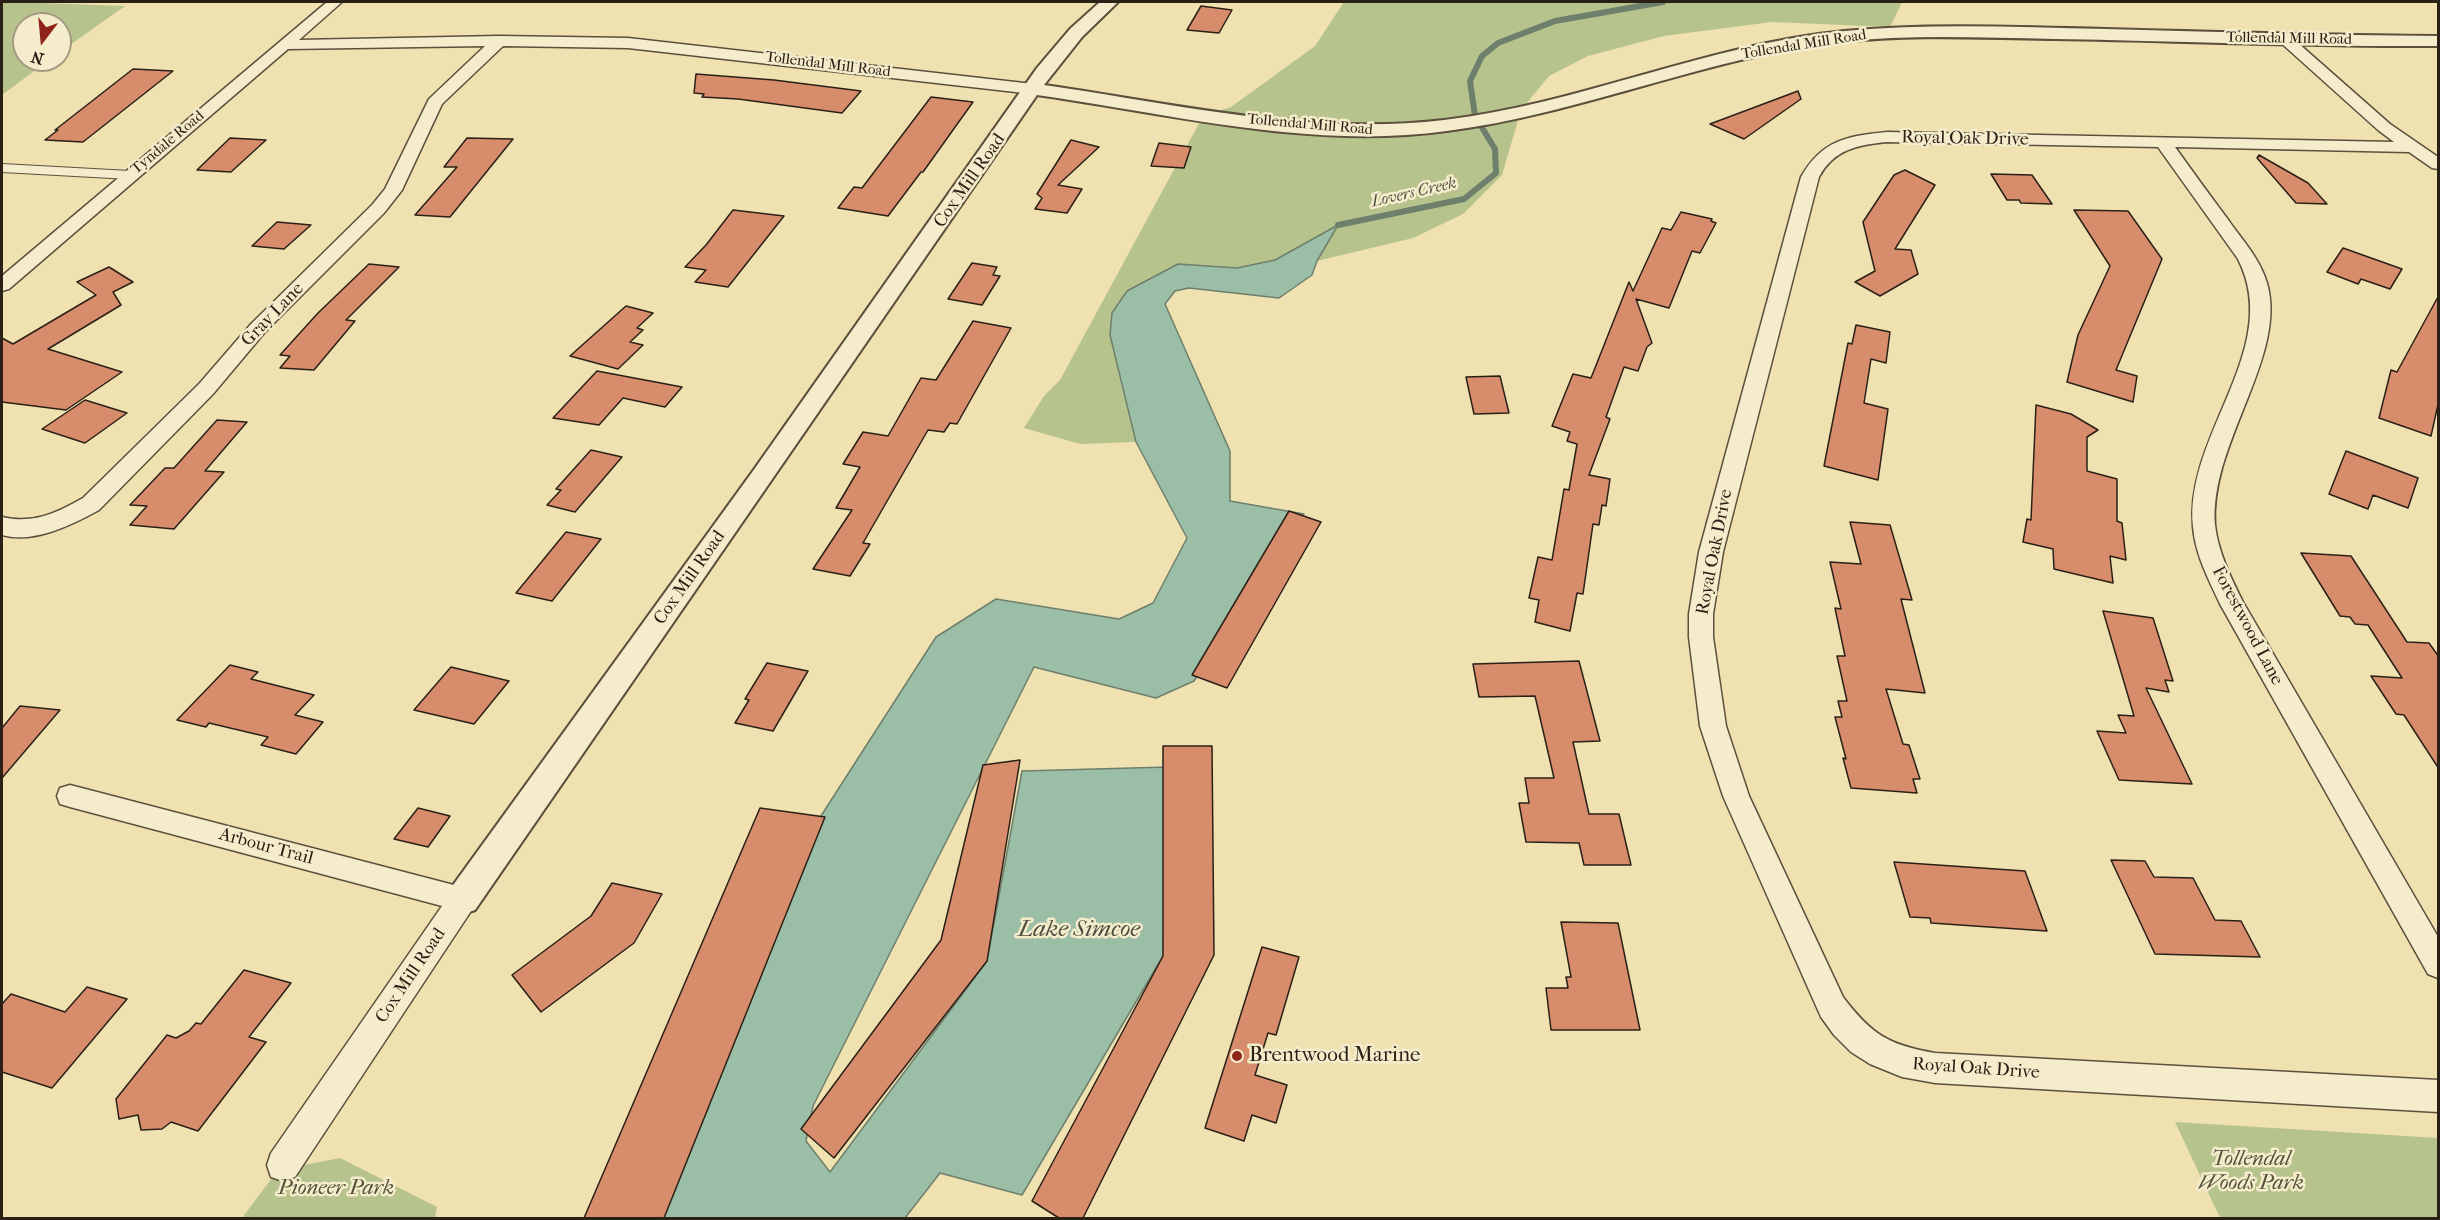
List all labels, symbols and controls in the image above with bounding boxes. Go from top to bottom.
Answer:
north arrow [12,12,72,72]
street label: Tollendal Mill Road [1740,26,1868,64]
street label: Tollendal Mill Road [2226,29,2352,49]
text: N [29,47,46,69]
street label: Tollendal Mill Road [764,48,892,82]
street label: Tyndale Road [128,107,208,179]
street label: Tollendal Mill Road [1246,111,1374,139]
street label: Royal Oak Drive [1901,127,2029,151]
street label: Cox Mill Road [930,130,1010,232]
water label: Lovers Creek [1370,174,1458,212]
street label: Gray Lane [237,279,309,351]
street label: Royal Oak Drive [1692,487,1738,617]
street label: Cox Mill Road [650,527,730,629]
street label: Forestwood Lane [2207,563,2287,689]
street label: Arbour Trail [217,824,315,870]
water label: Lake Simcoe [1018,916,1140,944]
street label: Cox Mill Road [371,924,451,1028]
place label: Brentwood Marine [1249,1043,1420,1069]
marker: Brentwood Marine [1230,1049,1244,1063]
street label: Royal Oak Drive [1912,1054,2040,1084]
park label: Tollendal Woods Park [2198,1147,2304,1197]
park label: Pioneer Park [278,1176,394,1202]

